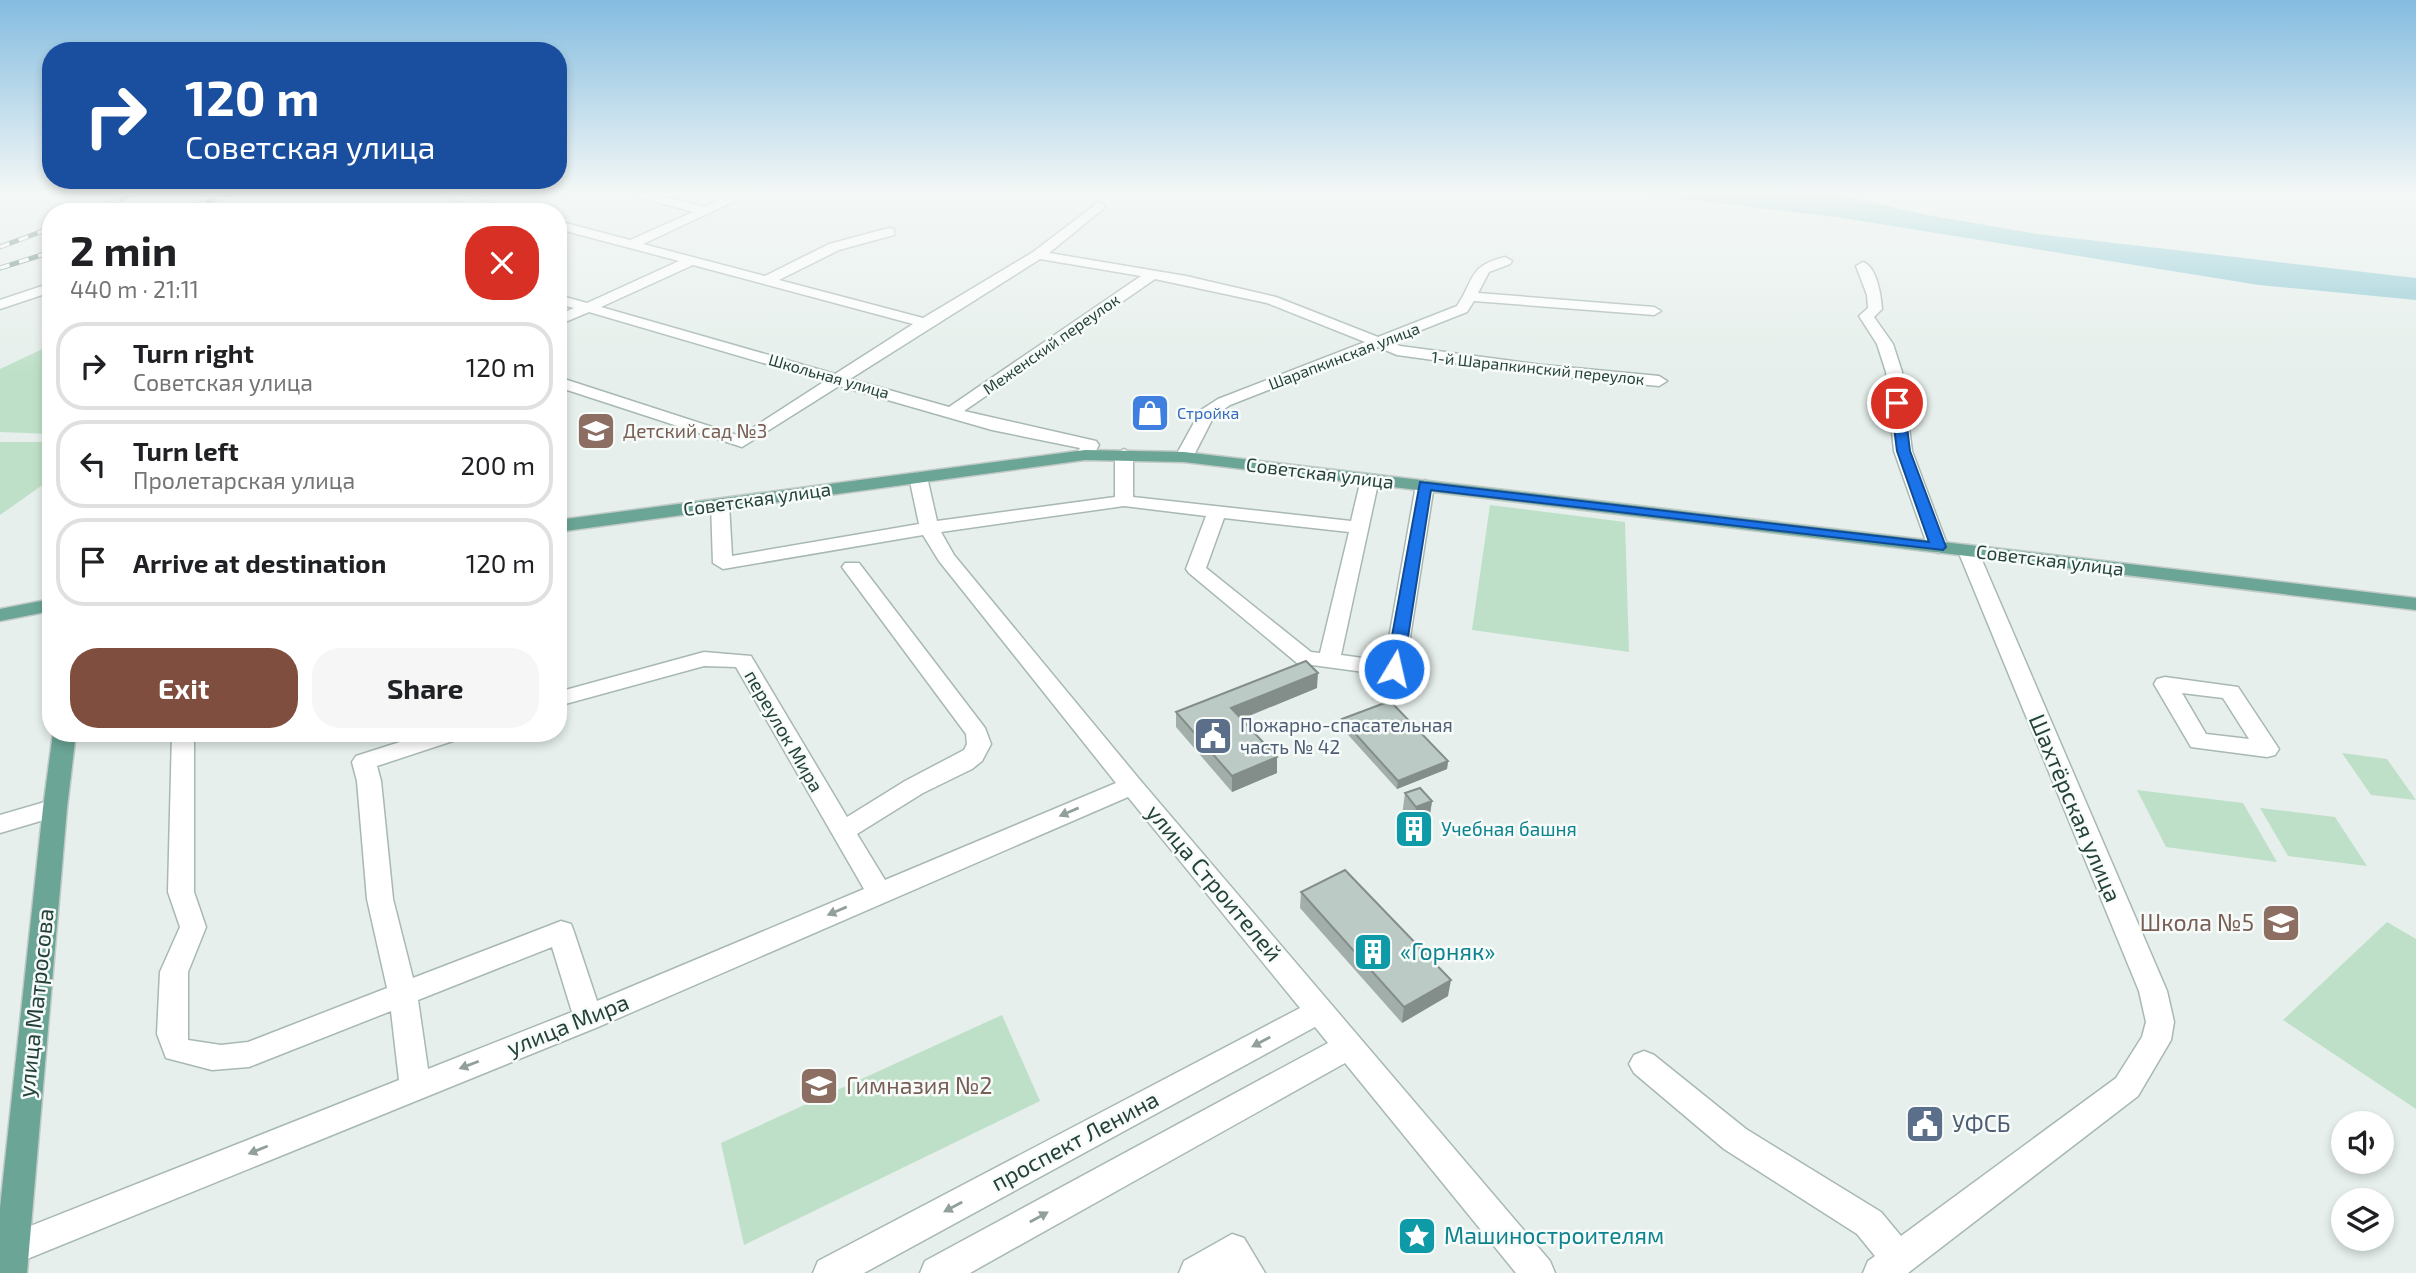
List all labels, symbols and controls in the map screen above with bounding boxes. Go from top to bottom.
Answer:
text: 120 m [185,67,319,126]
icon: right [70,70,161,161]
text: Советская улица [185,127,435,165]
text: 2 min [70,224,177,274]
button: close [465,226,539,300]
text: 440 m · 21:11 [70,275,199,303]
street label: Меженский переулок [979,289,1124,399]
street label: Шарапкинская улица [1265,318,1423,394]
text: Turn right [133,337,254,368]
icon: right [74,347,112,385]
street label: 1-й Шарапкинский переулок [1430,347,1646,389]
street label: Школьная улица [766,349,892,403]
text: 120 m [466,351,535,382]
text: Советская улица [133,368,313,396]
pin [1867,373,1927,433]
icon: arrive [1878,384,1916,422]
shop icon: Стройка [1129,392,1171,434]
place label: Стройка [1177,403,1239,422]
school or university icon: Детский сад №3 [575,410,617,452]
place label: Детский сад №3 [623,419,767,442]
text: Turn left [133,435,239,466]
icon: left [74,445,112,483]
text: 200 m [460,449,535,480]
street label: Советская улица [1245,452,1395,494]
text: Пролетарская улица [133,466,355,494]
street label: Советская улица [682,477,832,521]
street label: Советская улица [1975,539,2125,581]
icon: arrive [74,543,112,581]
text: Arrive at destination [133,547,386,578]
text: 120 m [466,547,535,578]
position arrow [1357,632,1431,706]
button: Exit [70,648,298,728]
button: Share [312,648,539,728]
street label: переулок Мира [739,666,829,796]
street label: Шахтёрская улица [2023,709,2128,906]
place label: Пожарно-спасательная часть № 42 [1240,713,1453,758]
public building icon: Пожарно-спасательная часть № 42 [1192,715,1234,757]
street label: улица Строителей [1140,798,1289,967]
one-way arrow [1059,806,1079,818]
building icon: Учебная башня [1393,808,1435,850]
place label: Учебная башня [1441,817,1577,840]
school or university icon: Школа №5 [2260,902,2302,944]
one-way arrow [827,905,847,917]
street label: улица Матросова [11,907,60,1099]
place label: Школа №5 [2140,908,2254,936]
building icon: «Горняк» [1352,931,1394,973]
place label: «Горняк» [1400,937,1495,965]
street label: улица Мира [503,987,633,1062]
one-way arrow [1251,1036,1271,1048]
one-way arrow [459,1059,480,1070]
school or university icon: Гимназия №2 [798,1065,840,1107]
place label: Гимназия №2 [846,1071,992,1099]
street label: проспект Ленина [986,1084,1163,1196]
public building icon: УФСБ [1904,1103,1946,1145]
place label: УФСБ [1952,1109,2011,1137]
map controls [2331,1111,2394,1251]
button: sound [2331,1111,2394,1174]
one-way arrow [248,1145,269,1156]
button: layers [2331,1188,2394,1251]
one-way arrow [943,1201,962,1213]
one-way arrow [1030,1211,1050,1223]
place icon: Машиностроителям [1396,1215,1438,1257]
place label: Машиностроителям [1444,1221,1664,1249]

